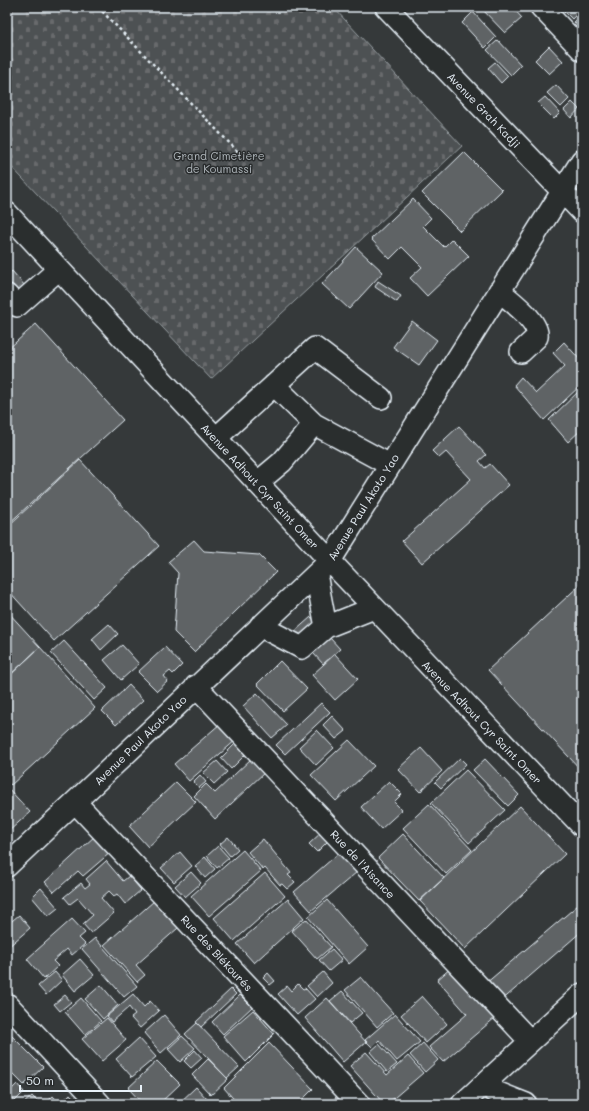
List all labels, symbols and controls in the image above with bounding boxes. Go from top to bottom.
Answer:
street label: Avenue Grah Kadji [444,69,524,151]
park label: Grand Cimetière de Koumassi [173,148,265,176]
street label: Avenue Adhout Cyr Saint Omer [198,420,322,552]
street label: Avenue Paul Akoto Yao [324,451,402,563]
street label: Avenue Adhout Cyr Saint Omer [419,657,545,787]
street label: Avenue Paul Akoto Yao [91,692,190,788]
street label: Rue de l'Aisance [327,827,399,902]
street label: Rue des Blékourés [178,912,256,994]
scale bar [20,1067,141,1093]
text: 50 m [26,1072,54,1088]

